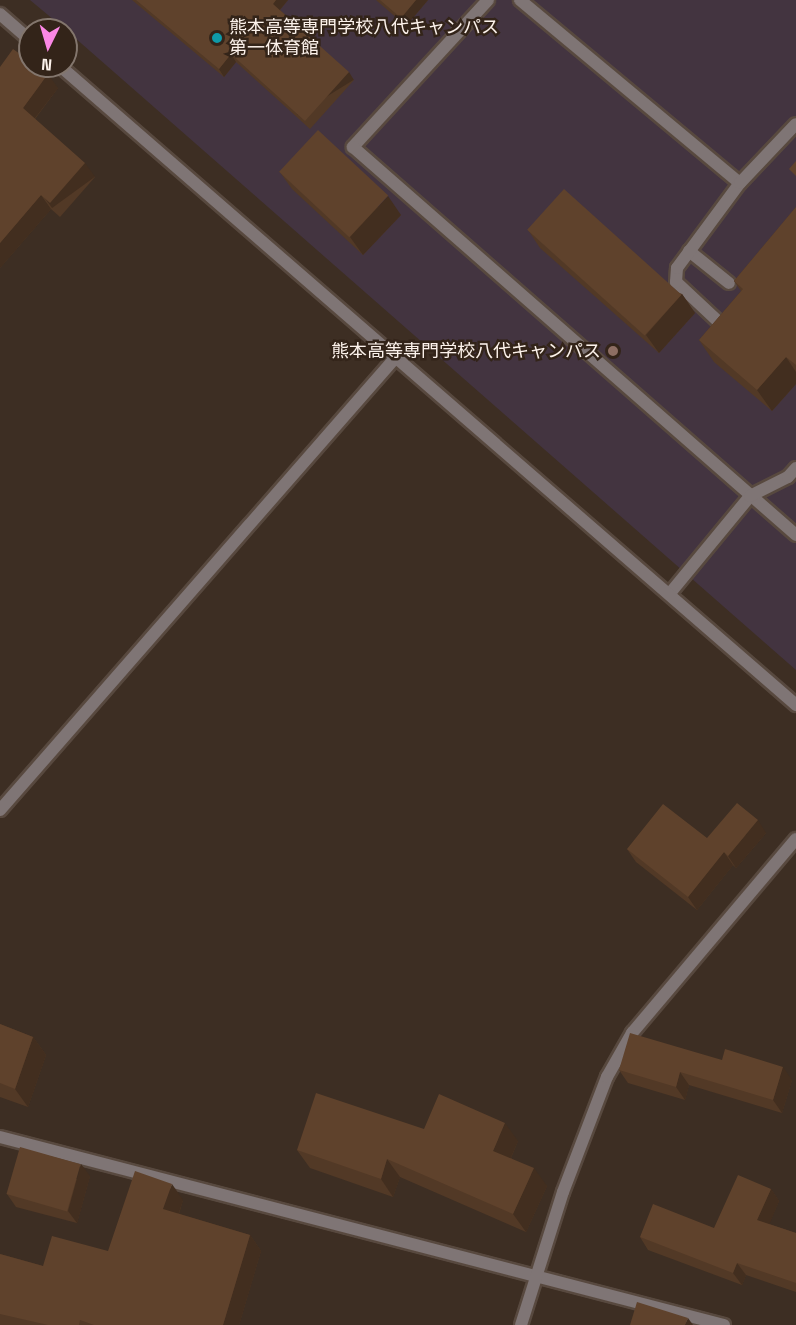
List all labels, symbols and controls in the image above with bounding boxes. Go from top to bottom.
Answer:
place label: 熊本高等専門学校八代キャンパス 第一体育館 [229,17,499,60]
north arrow [18,18,78,78]
marker: 熊本高等専門学校八代キャンパス 第一体育館 [210,31,224,45]
text: N [40,54,53,75]
place label: 熊本高等専門学校八代キャンパス [331,340,601,362]
marker: 熊本高等専門学校八代キャンパス [606,344,620,358]

